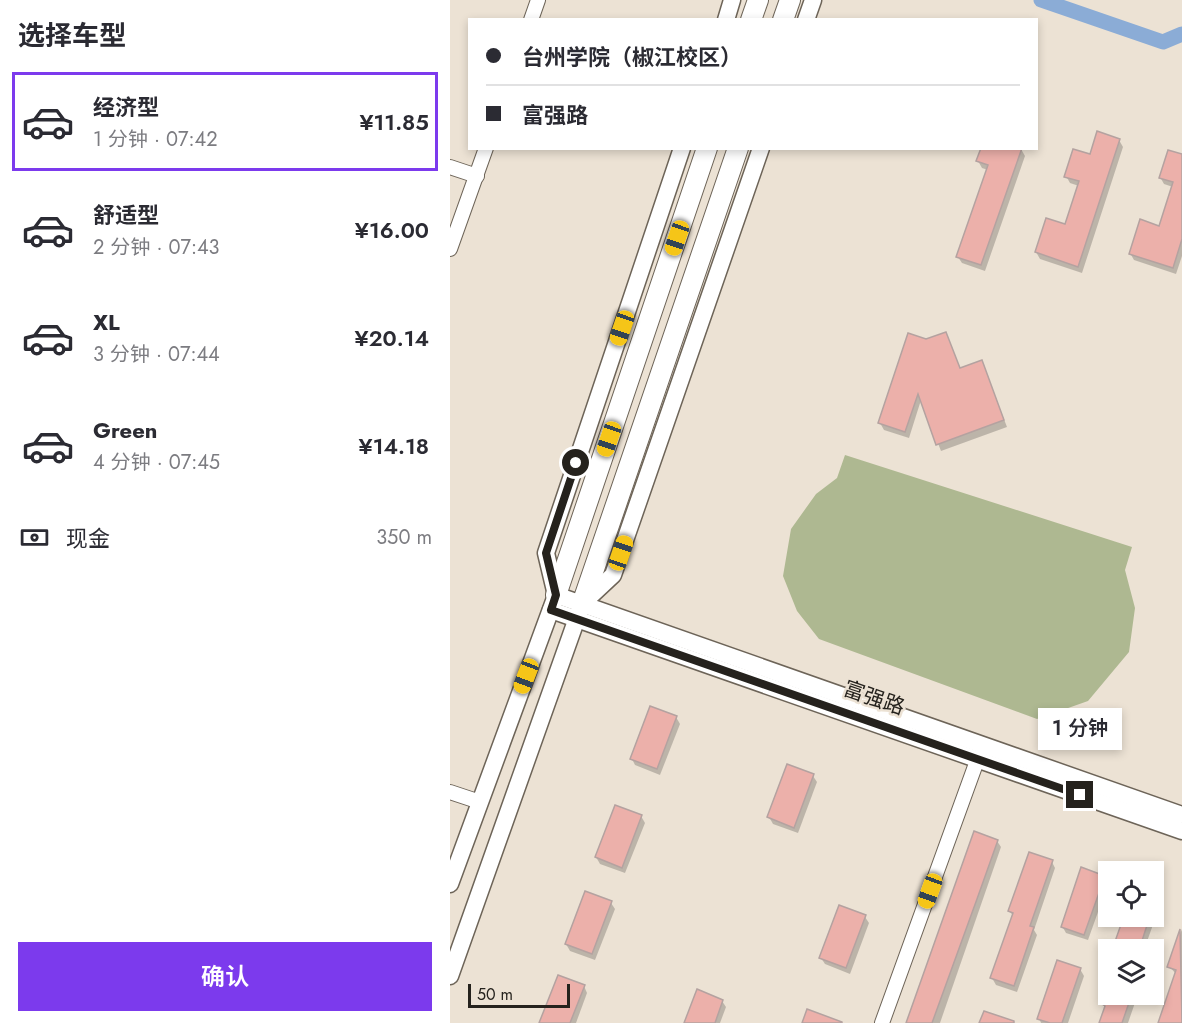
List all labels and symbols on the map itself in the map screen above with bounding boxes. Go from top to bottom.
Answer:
car [663,218,691,258]
car [608,308,636,348]
car [595,419,623,459]
route start [562,449,589,476]
car [607,533,635,573]
car [511,656,541,696]
street label: 富强路 [839,674,909,722]
callout: 1 分钟 [1038,708,1122,750]
route end [1066,781,1093,808]
car [915,871,945,911]
scale bar [468,981,570,1008]

